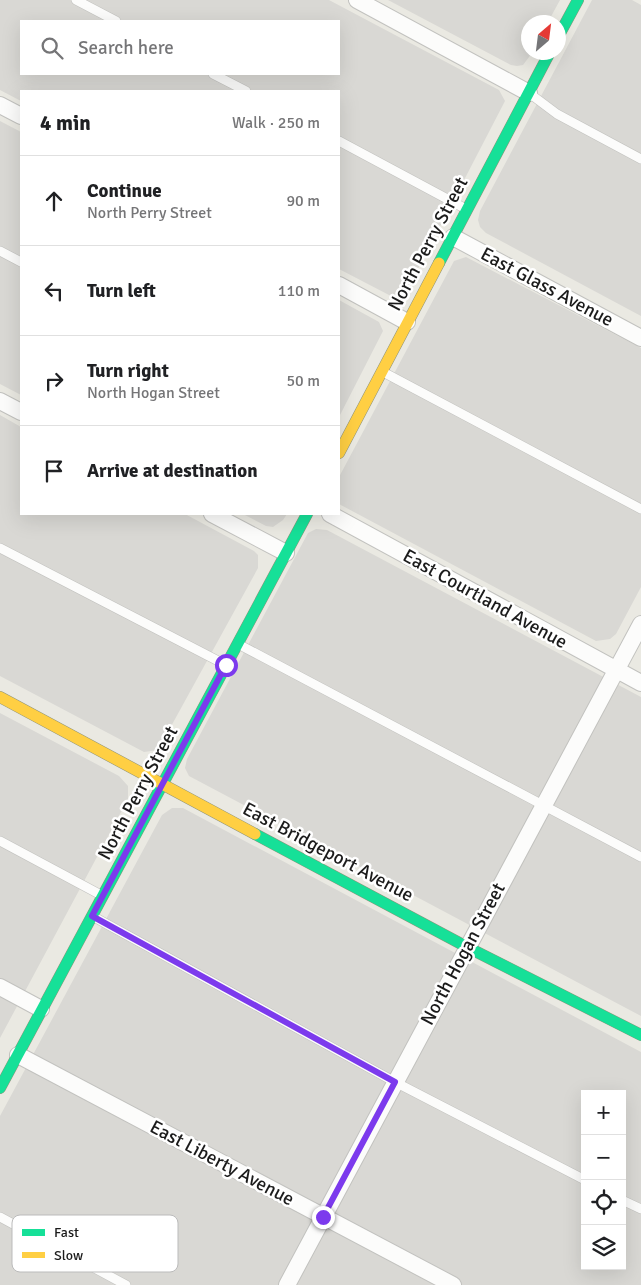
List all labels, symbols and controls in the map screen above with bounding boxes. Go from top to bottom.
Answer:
north arrow [521,15,566,60]
search box [20,20,340,75]
icon: search [38,34,66,62]
text: Search here [78,36,174,60]
text: 4 min [40,110,91,136]
text: Walk · 250 m [232,113,320,133]
street label: North Perry Street [383,173,474,315]
text: Continue [87,179,162,203]
icon: ahead [40,187,68,215]
text: 90 m [286,191,320,211]
text: North Perry Street [87,203,212,223]
street label: East Glass Avenue [476,242,618,332]
icon: left [40,277,68,305]
text: Turn left [87,279,156,303]
text: 110 m [278,281,320,301]
text: Turn right [87,359,169,383]
icon: right [40,367,68,395]
text: 50 m [286,371,320,391]
text: North Hogan Street [87,383,220,403]
icon: arrive [40,457,68,485]
text: Arrive at destination [87,459,258,483]
street label: East Courtland Avenue [399,544,571,654]
route start [215,654,238,677]
street label: North Perry Street [93,722,184,864]
street label: East Bridgeport Avenue [238,797,418,907]
street label: North Hogan Street [415,878,511,1029]
map controls [581,1090,626,1270]
button: + [581,1090,626,1135]
street label: East Liberty Avenue [146,1115,298,1211]
button: − [581,1135,626,1180]
button: locate [581,1180,626,1225]
route end [312,1206,335,1229]
legend [12,1215,178,1272]
text: Fast [54,1224,79,1241]
button: layers [581,1225,626,1270]
text: Slow [54,1247,83,1264]

